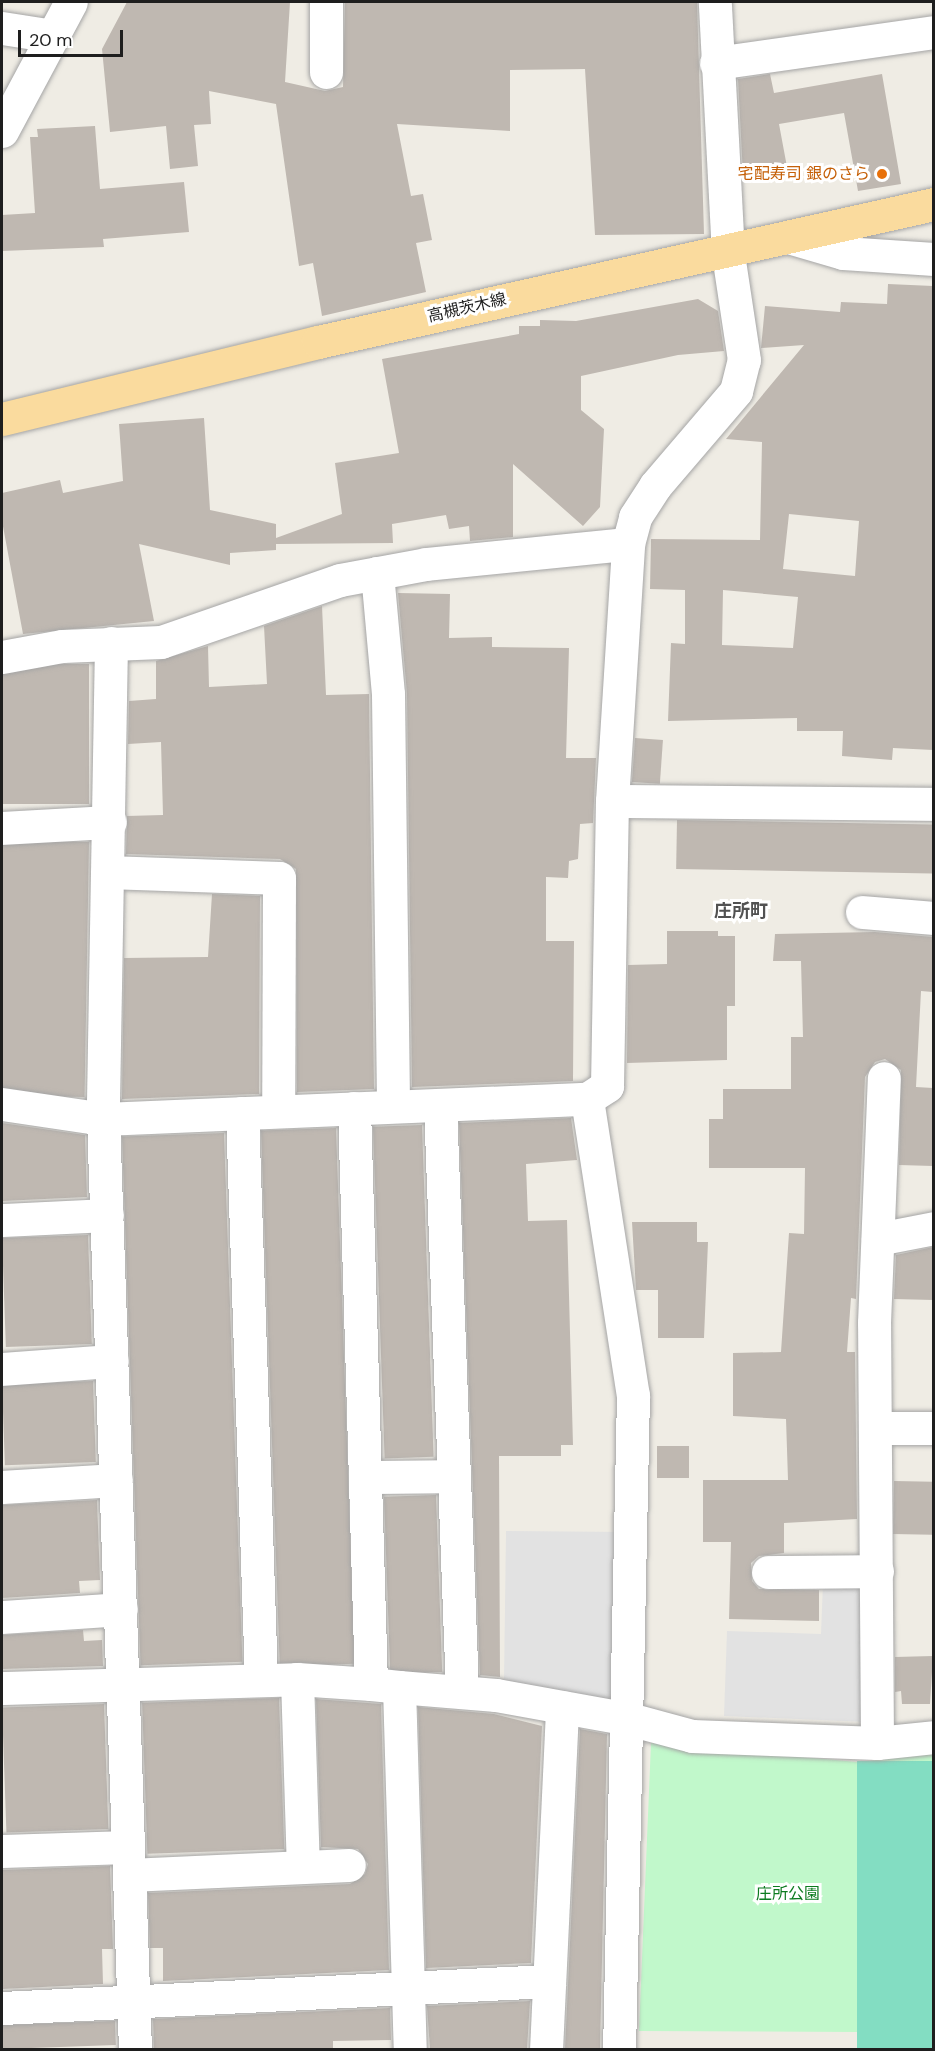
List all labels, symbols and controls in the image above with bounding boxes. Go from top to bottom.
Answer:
scale bar [21,18,126,56]
text: 20 m [29,28,72,52]
place label: 宅配寿司 銀のさら [738,164,870,184]
marker: 宅配寿司 銀のさら [875,167,889,181]
street label: 高槻茨木線 [426,290,508,326]
district label: 庄所町 [714,900,768,922]
park label: 庄所公園 [756,1884,820,1904]

